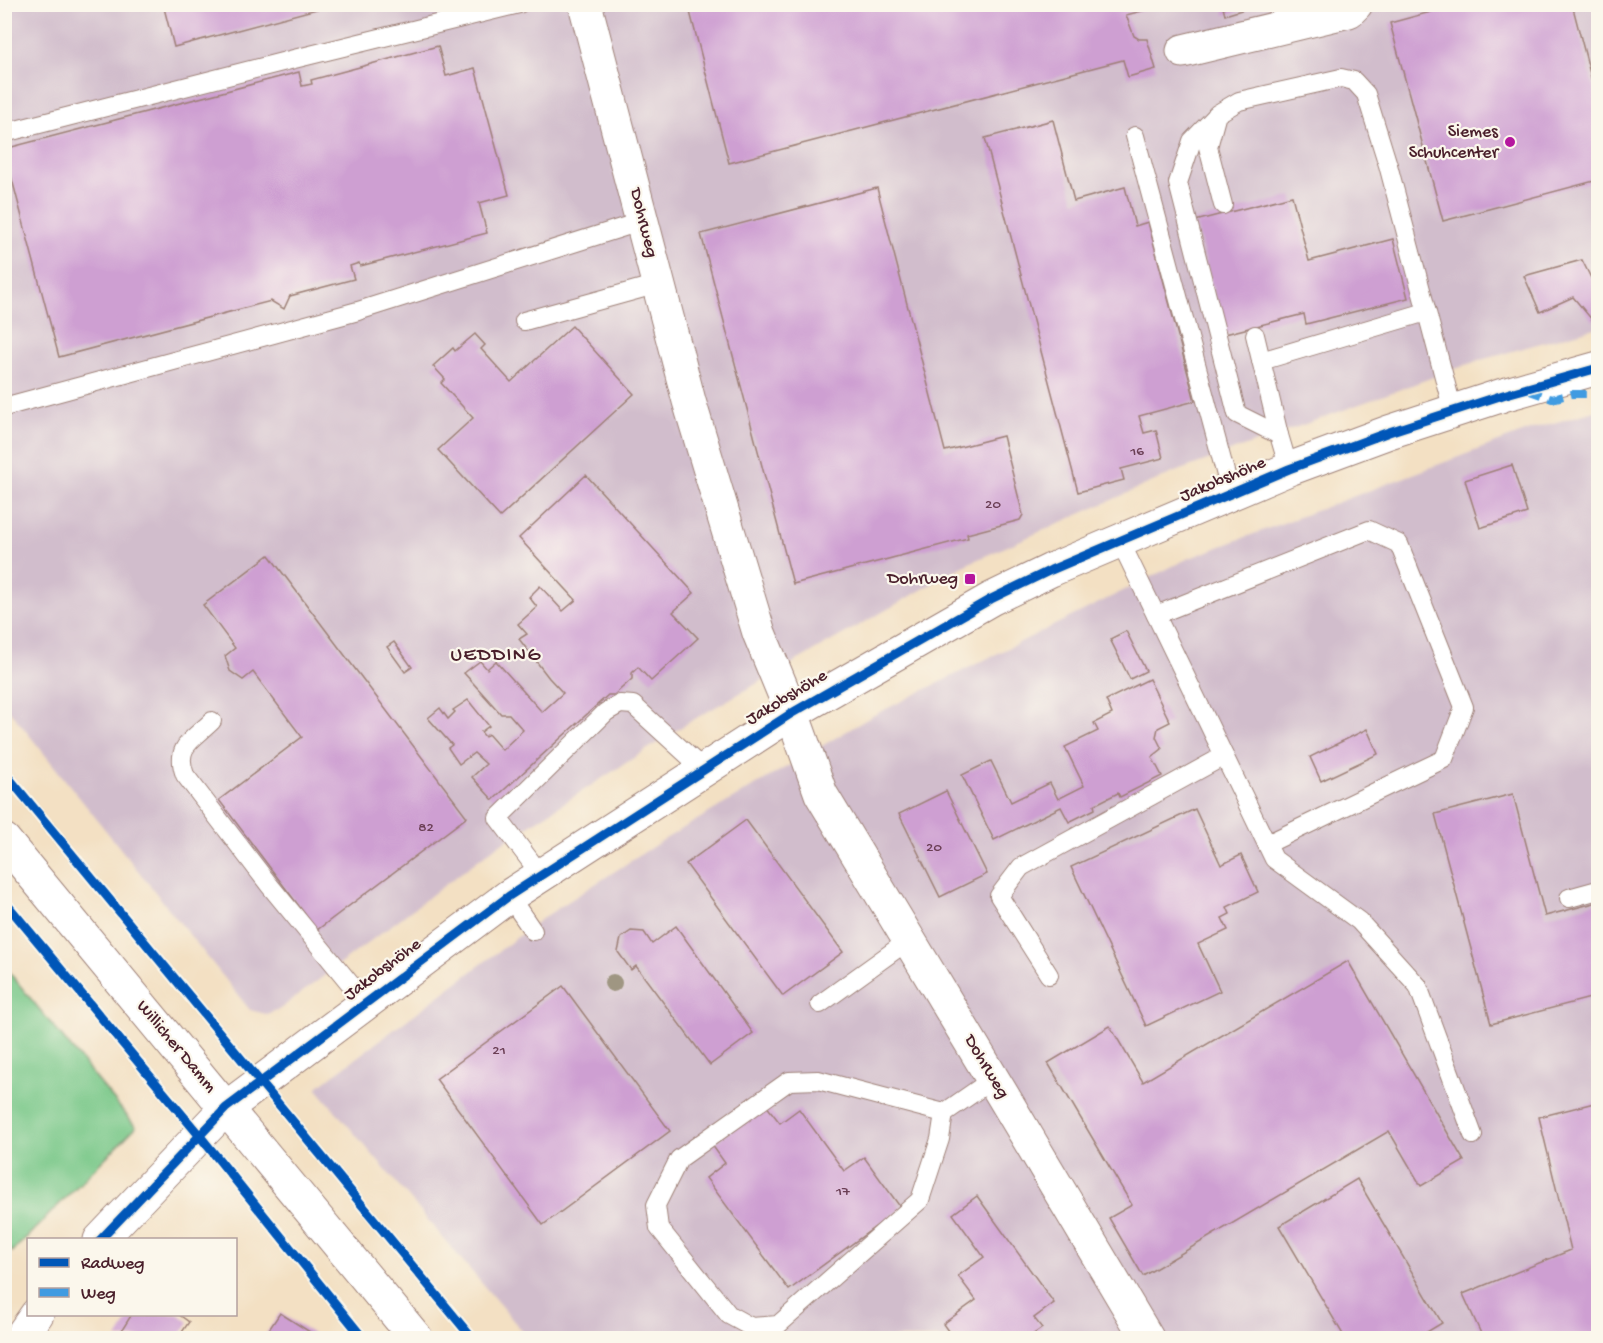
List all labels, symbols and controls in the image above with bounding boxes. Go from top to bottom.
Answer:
place label: Siemes Schuhcenter [1409,122,1500,164]
marker: Siemes Schuhcenter [1503,135,1517,149]
street label: Dohrweg [624,185,662,260]
house number: 16 [1129,443,1144,461]
street label: Jakobshöhe [1177,452,1270,507]
house number: 20 [985,496,1001,514]
place label: Dohrweg [886,569,958,590]
marker: Dohrweg [963,572,977,586]
district label: UEDDING [450,645,542,668]
street label: Jakobshöhe [743,665,832,730]
house number: 82 [418,819,434,837]
house number: 20 [926,839,942,857]
street label: Jakobshöhe [340,934,426,1006]
street label: Willicher Damm [131,997,221,1098]
street label: Dohrweg [958,1030,1013,1103]
house number: 21 [492,1042,506,1060]
house number: 17 [835,1183,851,1201]
legend [27,1238,237,1316]
text: Radweg [81,1254,144,1275]
text: Weg [81,1284,116,1305]

